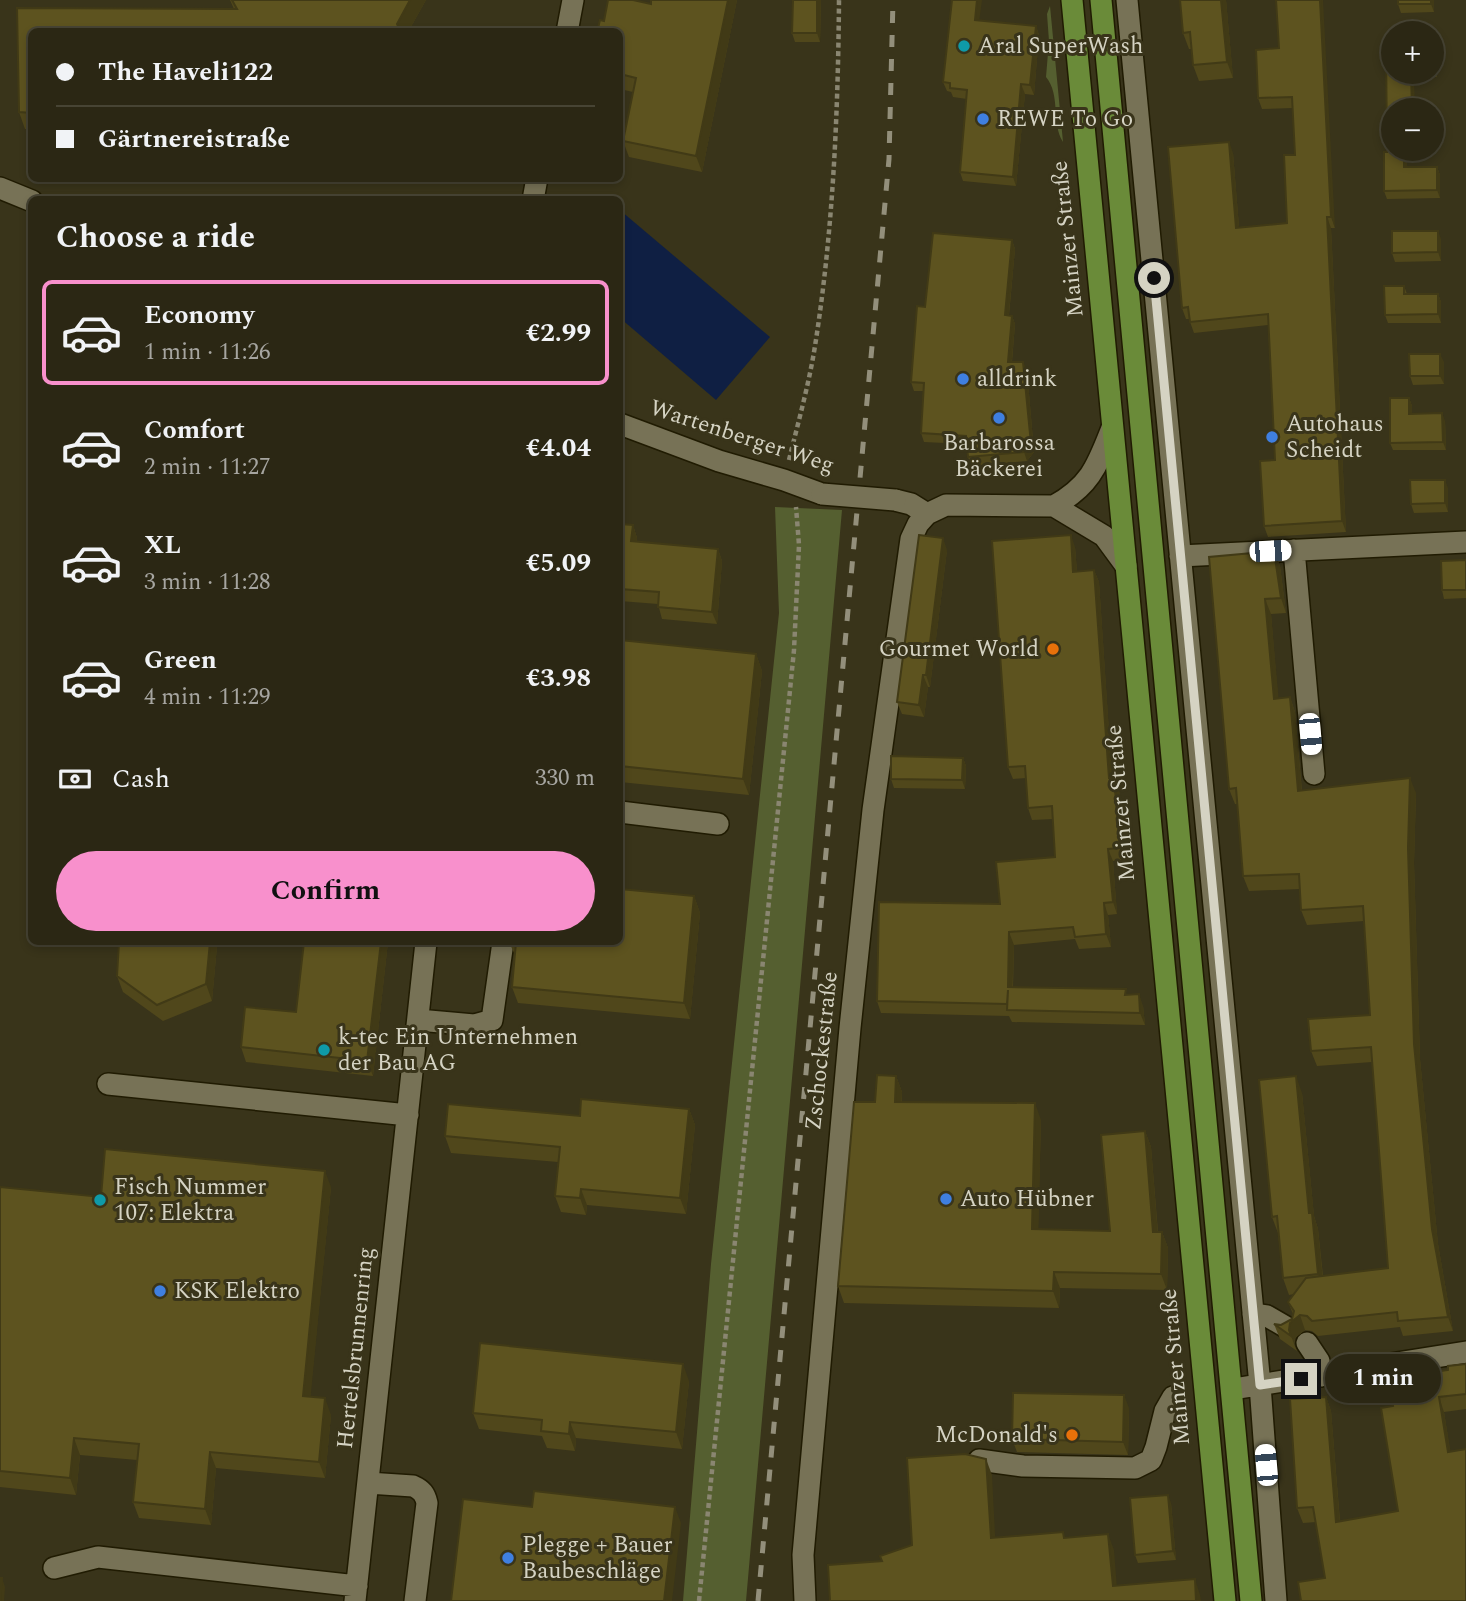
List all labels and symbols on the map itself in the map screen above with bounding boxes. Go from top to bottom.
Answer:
place label: Aral SuperWash [978,29,1143,64]
marker: Aral SuperWash [956,38,972,54]
place label: REWE To Go [997,102,1133,137]
marker: REWE To Go [975,111,991,127]
street label: Mainzer Straße [1042,159,1094,319]
route start [1138,262,1170,294]
place label: alldrink [977,362,1057,397]
marker: alldrink [955,371,971,387]
street label: Wartenberger Weg [645,391,839,483]
place label: Autohaus Scheidt [1286,407,1384,468]
marker: Barbarossa Bäckerei [991,410,1007,426]
place label: Barbarossa Bäckerei [943,426,1055,487]
marker: Autohaus Scheidt [1264,429,1280,445]
car [1249,539,1292,563]
place label: Gourmet World [879,632,1039,667]
marker: Gourmet World [1045,641,1061,657]
car [1298,712,1323,756]
street label: Mainzer Straße [1097,723,1145,883]
street label: Zschockestraße [796,970,848,1132]
place label: k-tec Ein Unternehmen der Bau AG [338,1020,578,1081]
marker: k-tec Ein Unternehmen der Bau AG [316,1042,332,1058]
place label: Fisch Nummer 107: Elektra [114,1170,266,1231]
place label: Auto Hübner [960,1182,1094,1217]
marker: Auto Hübner [938,1191,954,1207]
marker: Fisch Nummer 107: Elektra [92,1192,108,1208]
street label: Hertelsbrunnenring [328,1245,384,1451]
place label: KSK Elektro [174,1274,300,1309]
marker: KSK Elektro [152,1283,168,1299]
street label: Mainzer Straße [1152,1287,1200,1447]
callout: 1 min [1326,1354,1441,1404]
route end [1285,1363,1317,1395]
place label: McDonald's [935,1418,1058,1453]
marker: McDonald's [1064,1427,1080,1443]
car [1254,1443,1279,1487]
place label: Plegge + Bauer Baubeschläge [522,1528,673,1589]
marker: Plegge + Bauer Baubeschläge [500,1550,516,1566]

